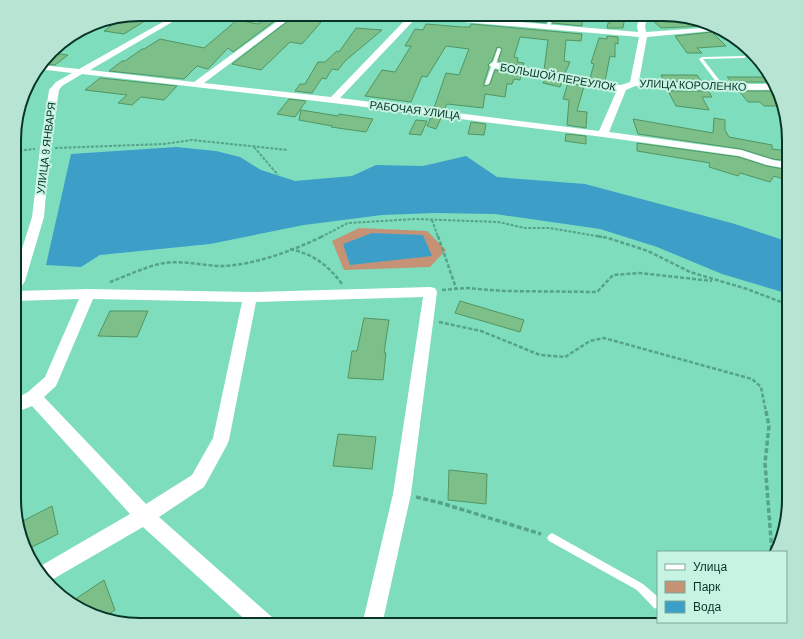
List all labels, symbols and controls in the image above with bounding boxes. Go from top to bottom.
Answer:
street label: БОЛЬШОЙ ПЕРЕУЛОК [499,60,618,93]
street label: УЛИЦА КОРОЛЕНКО [639,76,747,93]
street label: РАБОЧАЯ УЛИЦА [369,97,462,122]
street label: УЛИЦА 9 ЯНВАРЯ [33,101,58,195]
legend [657,551,787,623]
text: Улица [693,559,727,574]
text: Парк [693,579,721,594]
text: Вода [693,599,721,614]

